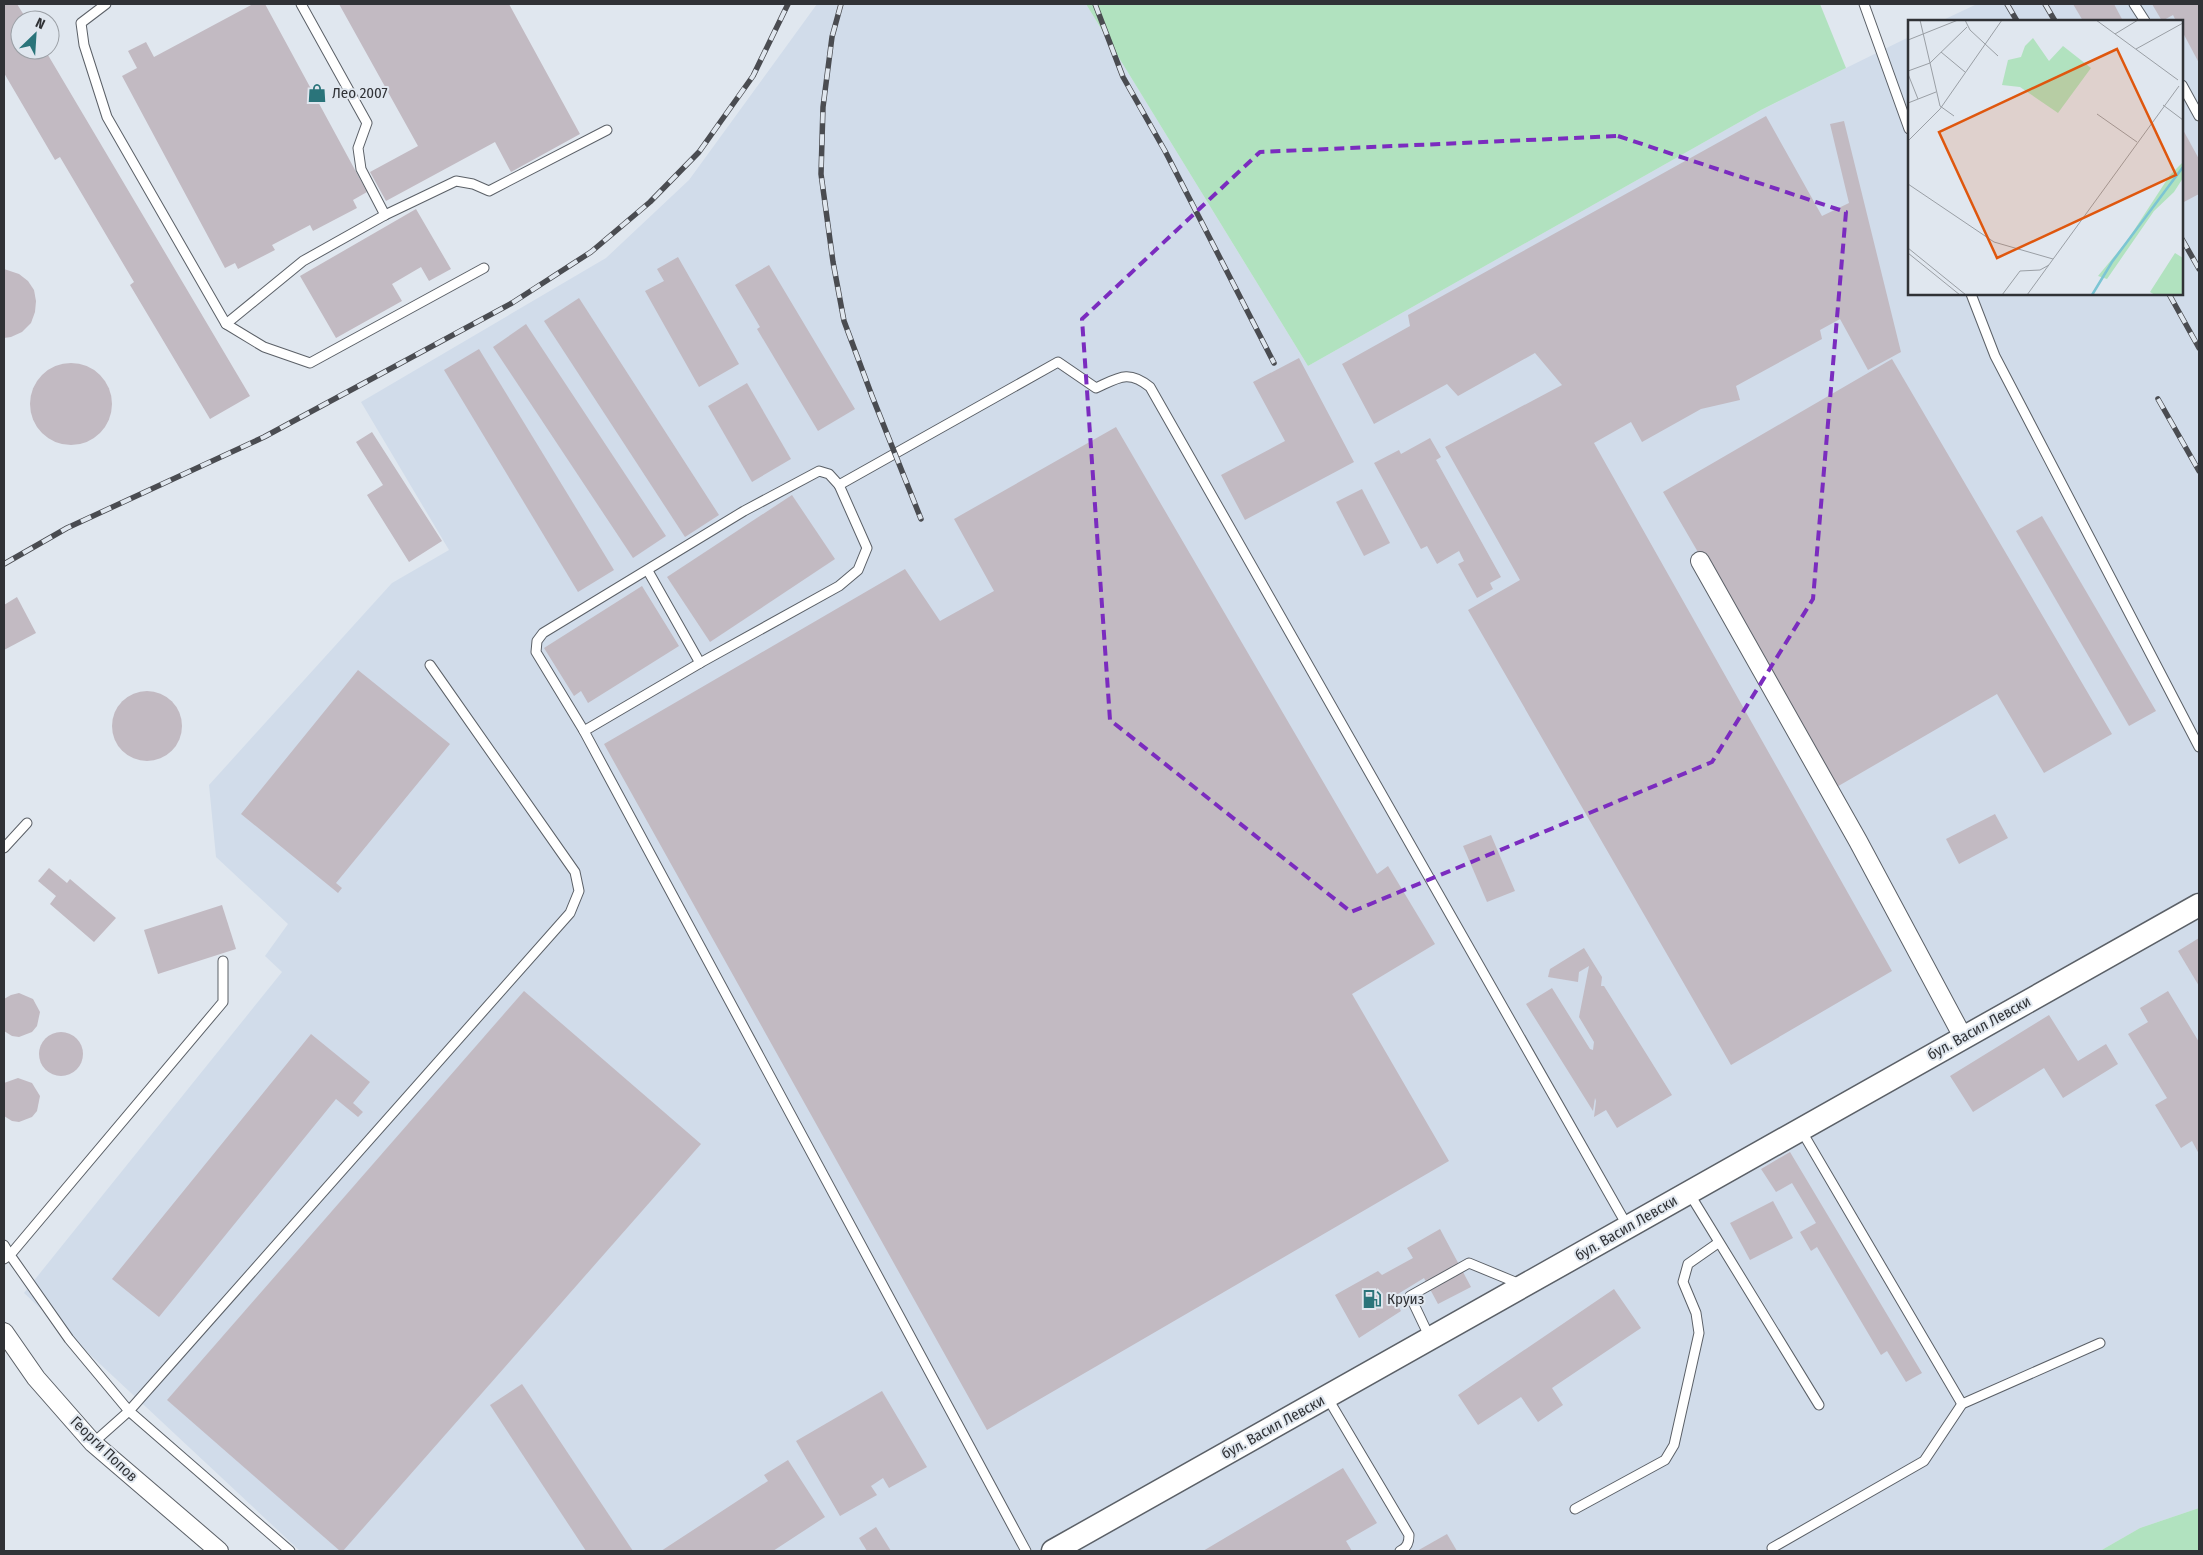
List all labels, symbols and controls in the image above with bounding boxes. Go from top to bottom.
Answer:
north arrow [10,10,60,60]
text: N [33,14,48,33]
inset map [1908,20,2183,295]
shop icon: Лео 2007 [306,82,328,104]
place label: Лео 2007 [332,84,388,102]
street label: бул. Васил Левски [1924,992,2034,1064]
street label: бул. Васил Левски [1572,1191,1680,1265]
fuel station icon: Круиз [1361,1288,1383,1310]
place label: Круиз [1387,1290,1424,1308]
street label: бул. Васил Левски [1218,1391,1328,1463]
street label: Георги Попов [67,1413,141,1485]

